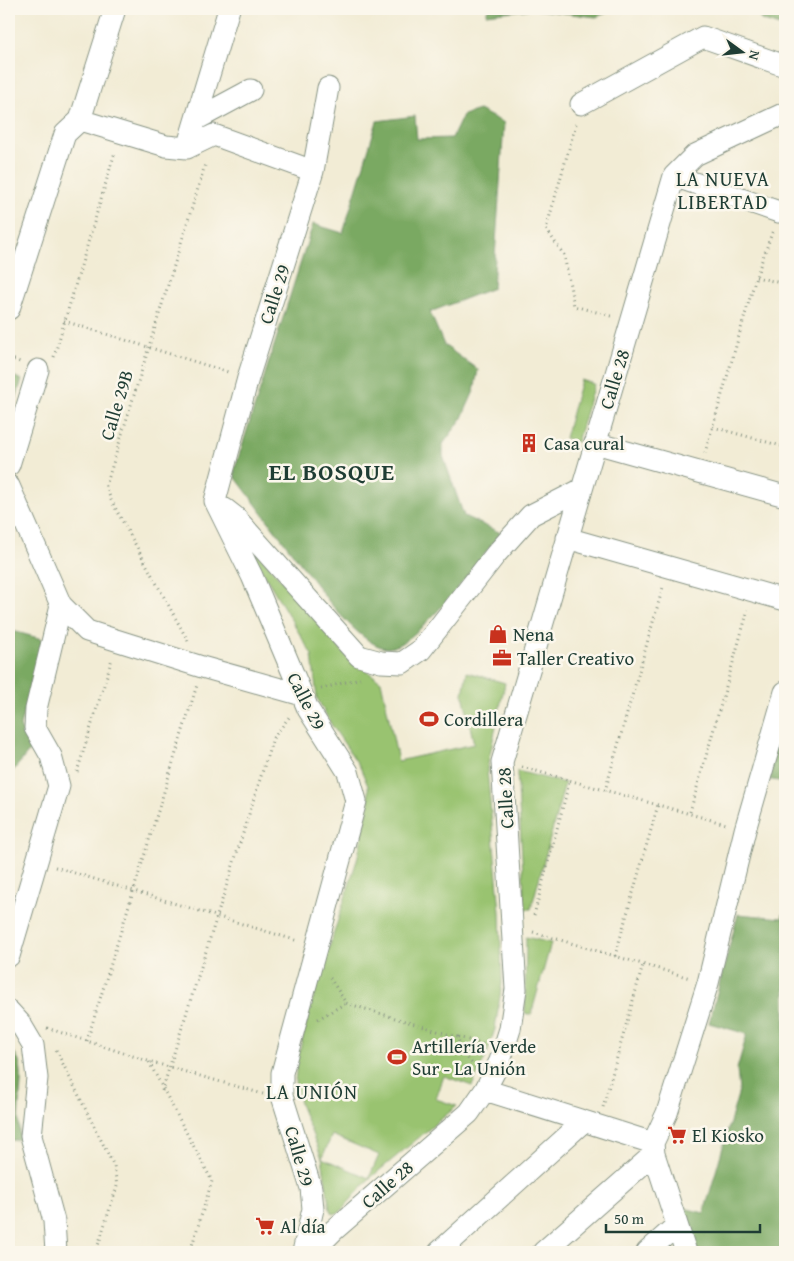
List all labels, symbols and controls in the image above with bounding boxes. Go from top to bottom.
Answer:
north arrow [716,28,766,78]
text: N [744,48,765,63]
district label: LA NUEVA LIBERTAD [676,164,770,216]
street label: Calle 29 [251,260,297,328]
street label: Calle 28 [592,346,636,412]
street label: Calle 29B [92,366,140,444]
place label: Casa cural [544,429,625,457]
building icon: Casa cural [518,432,540,454]
district label: EL BOSQUE [269,454,395,489]
place label: Nena [513,620,554,648]
shop icon: Nena [487,623,509,645]
place label: Taller Creativo [517,644,634,672]
office icon: Taller Creativo [491,647,513,669]
street label: Calle 29 [281,667,333,735]
place label: Cordillera [444,705,523,733]
sports icon: Cordillera [418,708,440,730]
street label: Calle 28 [489,767,521,829]
place label: Artillería Verde Sur - La Unión [412,1032,536,1082]
sports icon: Artillería Verde Sur - La Unión [386,1046,408,1068]
district label: LA UNIÓN [266,1077,358,1106]
place label: El Kiosko [692,1121,764,1149]
street label: Calle 29 [278,1123,322,1189]
supermarket icon: El Kiosko [666,1124,688,1146]
street label: Calle 28 [355,1153,419,1215]
scale bar [606,1201,760,1233]
text: 50 m [614,1208,645,1229]
place label: Al día [280,1212,326,1240]
supermarket icon: Al día [254,1215,276,1237]

